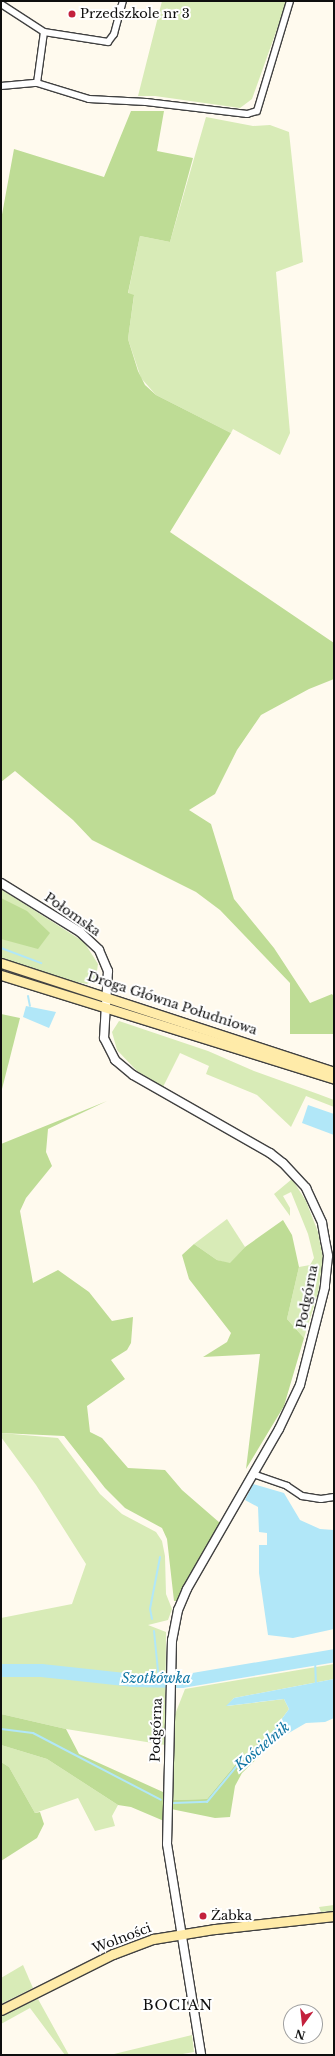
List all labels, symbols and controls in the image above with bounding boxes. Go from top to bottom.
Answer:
place label: Przedszkole nr 3 [80,6,190,22]
marker: Przedszkole nr 3 [67,9,77,19]
street label: Połomska [41,890,103,940]
street label: Droga Główna Południowa [85,969,259,1039]
street label: Podgórna [294,1264,322,1330]
water label: Szotkówka [121,1670,191,1686]
street label: Podgórna [148,1698,166,1762]
water label: Kościelnik [231,1718,293,1774]
place label: Żabka [211,1908,252,1924]
marker: Żabka [198,1911,208,1921]
street label: Wolności [90,1921,154,1957]
district label: BOCIAN [143,1997,213,2013]
north arrow [283,2004,323,2044]
text: N [293,2027,307,2043]

